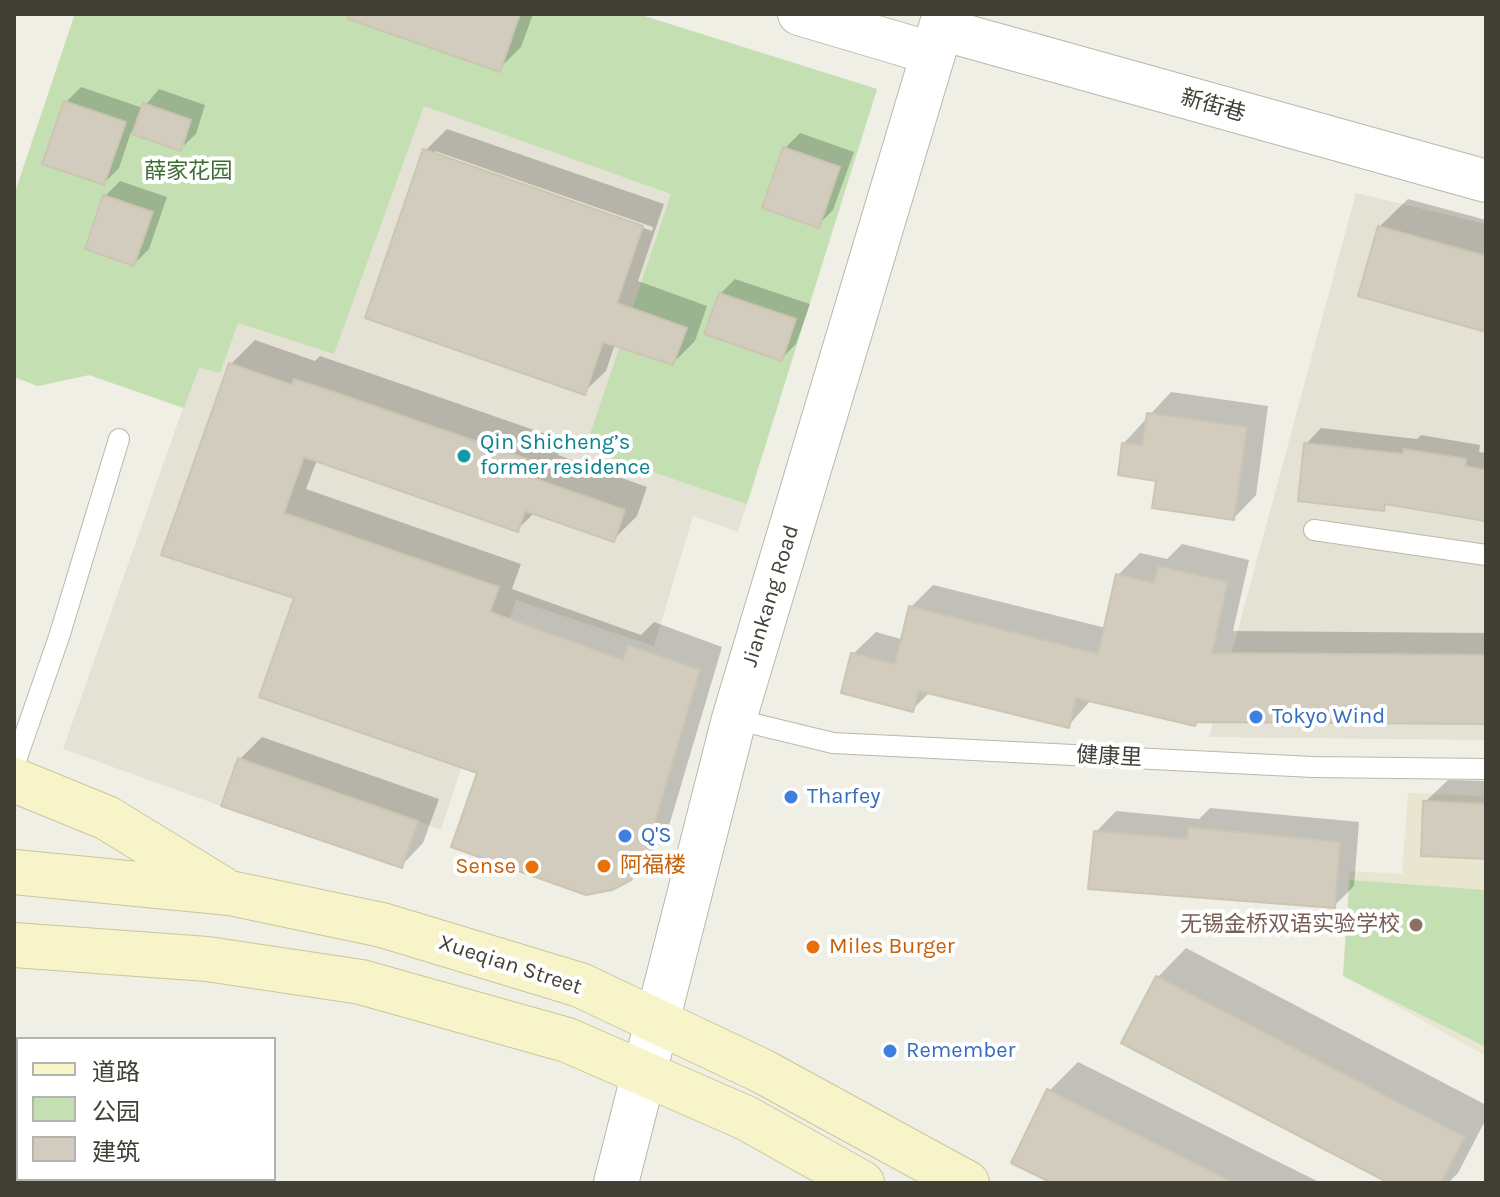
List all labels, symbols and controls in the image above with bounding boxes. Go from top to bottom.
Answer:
street label: 新街巷 [1178,84,1248,128]
park label: 薛家花园 [144,159,232,185]
place label: Qin Shicheng’s former residence [480,430,650,482]
marker: Qin Shicheng’s former residence [455,447,473,465]
street label: Jiankang Road [737,522,805,670]
place label: Tokyo Wind [1272,704,1385,730]
marker: Tokyo Wind [1247,708,1265,726]
street label: 健康里 [1075,742,1143,772]
place label: Tharfey [807,784,880,810]
marker: Tharfey [782,788,800,806]
place label: Q'S [641,823,672,849]
marker: Q'S [616,827,634,845]
place label: 阿福楼 [620,853,686,879]
place label: Sense [455,854,516,880]
marker: 阿福楼 [595,857,613,875]
marker: Sense [523,858,541,876]
place label: 无锡金桥双语实验学校 [1180,912,1400,938]
marker: 无锡金桥双语实验学校 [1407,916,1425,934]
street label: Xueqian Street [435,929,585,1001]
place label: Miles Burger [829,934,955,960]
marker: Miles Burger [804,938,822,956]
legend [16,1037,276,1181]
place label: Remember [906,1038,1016,1064]
marker: Remember [881,1042,899,1060]
text: 道路 [92,1058,140,1086]
text: 公园 [92,1098,140,1126]
text: 建筑 [92,1138,140,1166]

